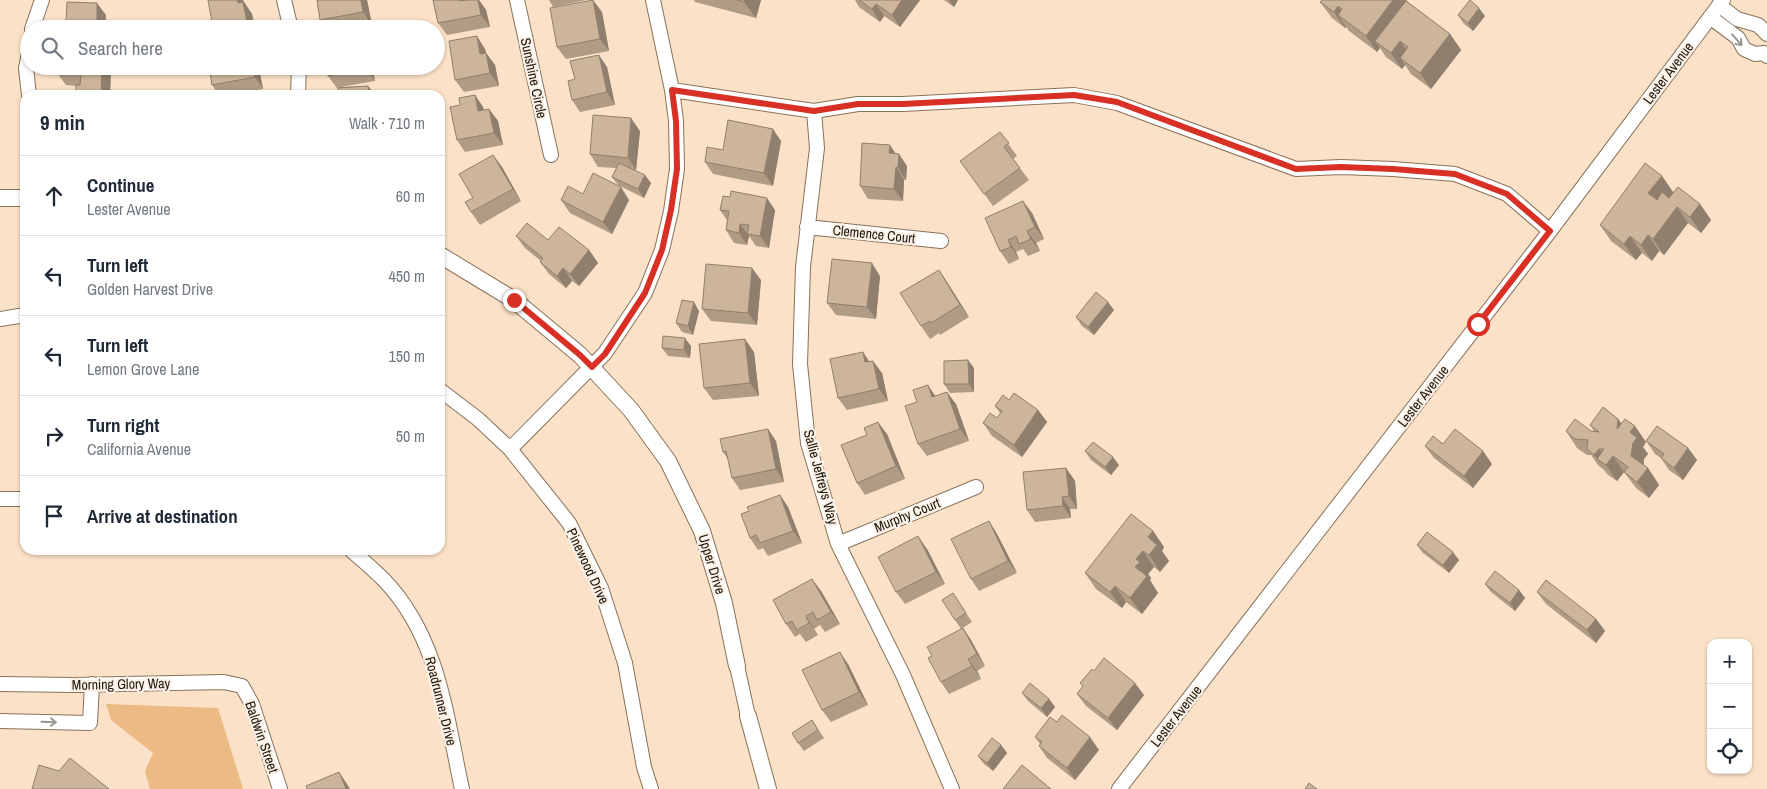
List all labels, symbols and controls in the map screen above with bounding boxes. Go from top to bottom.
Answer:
search box [20,20,445,75]
icon: search [38,34,66,62]
one-way arrow [1732,34,1743,47]
text: Search here [78,35,163,61]
street label: Sunshine Circle [517,36,551,120]
street label: Lester Avenue [1639,38,1697,108]
text: 9 min [40,108,85,137]
text: Walk · 710 m [349,112,425,134]
text: Continue [87,172,155,198]
icon: ahead [40,182,68,210]
text: 60 m [396,185,425,207]
text: Lester Avenue [87,198,171,220]
street label: Clemence Court [832,221,916,247]
text: Turn left [87,252,148,278]
icon: left [40,262,68,290]
text: 450 m [389,265,425,287]
text: Golden Harvest Drive [87,278,213,300]
route end [503,289,526,312]
route start [1467,313,1490,336]
text: Turn left [87,332,148,358]
icon: left [40,342,68,370]
text: 150 m [389,345,425,367]
text: Lemon Grove Lane [87,358,199,380]
street label: Lester Avenue [1393,362,1453,430]
text: Turn right [87,412,159,438]
icon: right [40,422,68,450]
text: 50 m [396,425,425,447]
street label: Sallie Jeffreys Way [800,428,842,527]
text: California Avenue [87,438,191,460]
street label: Murphy Court [871,494,943,536]
icon: arrive [40,502,68,530]
text: Arrive at destination [87,503,238,529]
street label: Pinewood Drive [563,525,613,607]
street label: Upper Drive [694,532,730,596]
map controls [1707,639,1752,774]
button: + [1707,639,1752,684]
street label: Roadrunner Drive [421,655,461,747]
street label: Morning Glory Way [72,674,171,694]
street label: Lester Avenue [1146,682,1206,750]
button: − [1707,684,1752,729]
street label: Baldwin Street [241,699,283,775]
one-way arrow [40,717,56,727]
button: locate [1707,729,1752,774]

